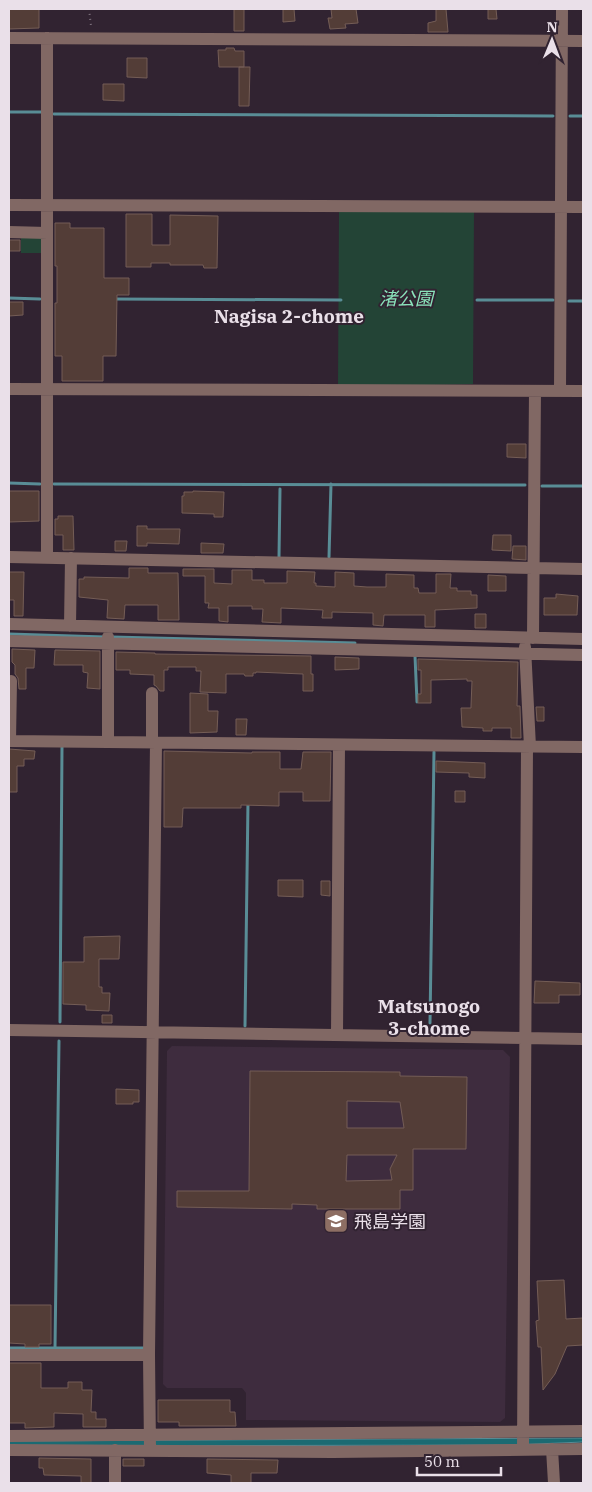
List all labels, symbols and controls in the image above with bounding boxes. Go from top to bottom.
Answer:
north arrow [527,15,577,65]
text: N [547,18,558,36]
park label: 渚公園 [379,287,436,310]
district label: Nagisa 2-chome [214,304,364,328]
district label: Matsunogo 3-chome [378,994,480,1040]
school or university icon: 飛島学園 [323,1208,349,1234]
place label: 飛島学園 [354,1210,426,1233]
scale bar [417,1444,501,1476]
text: 50 m [424,1452,460,1471]

